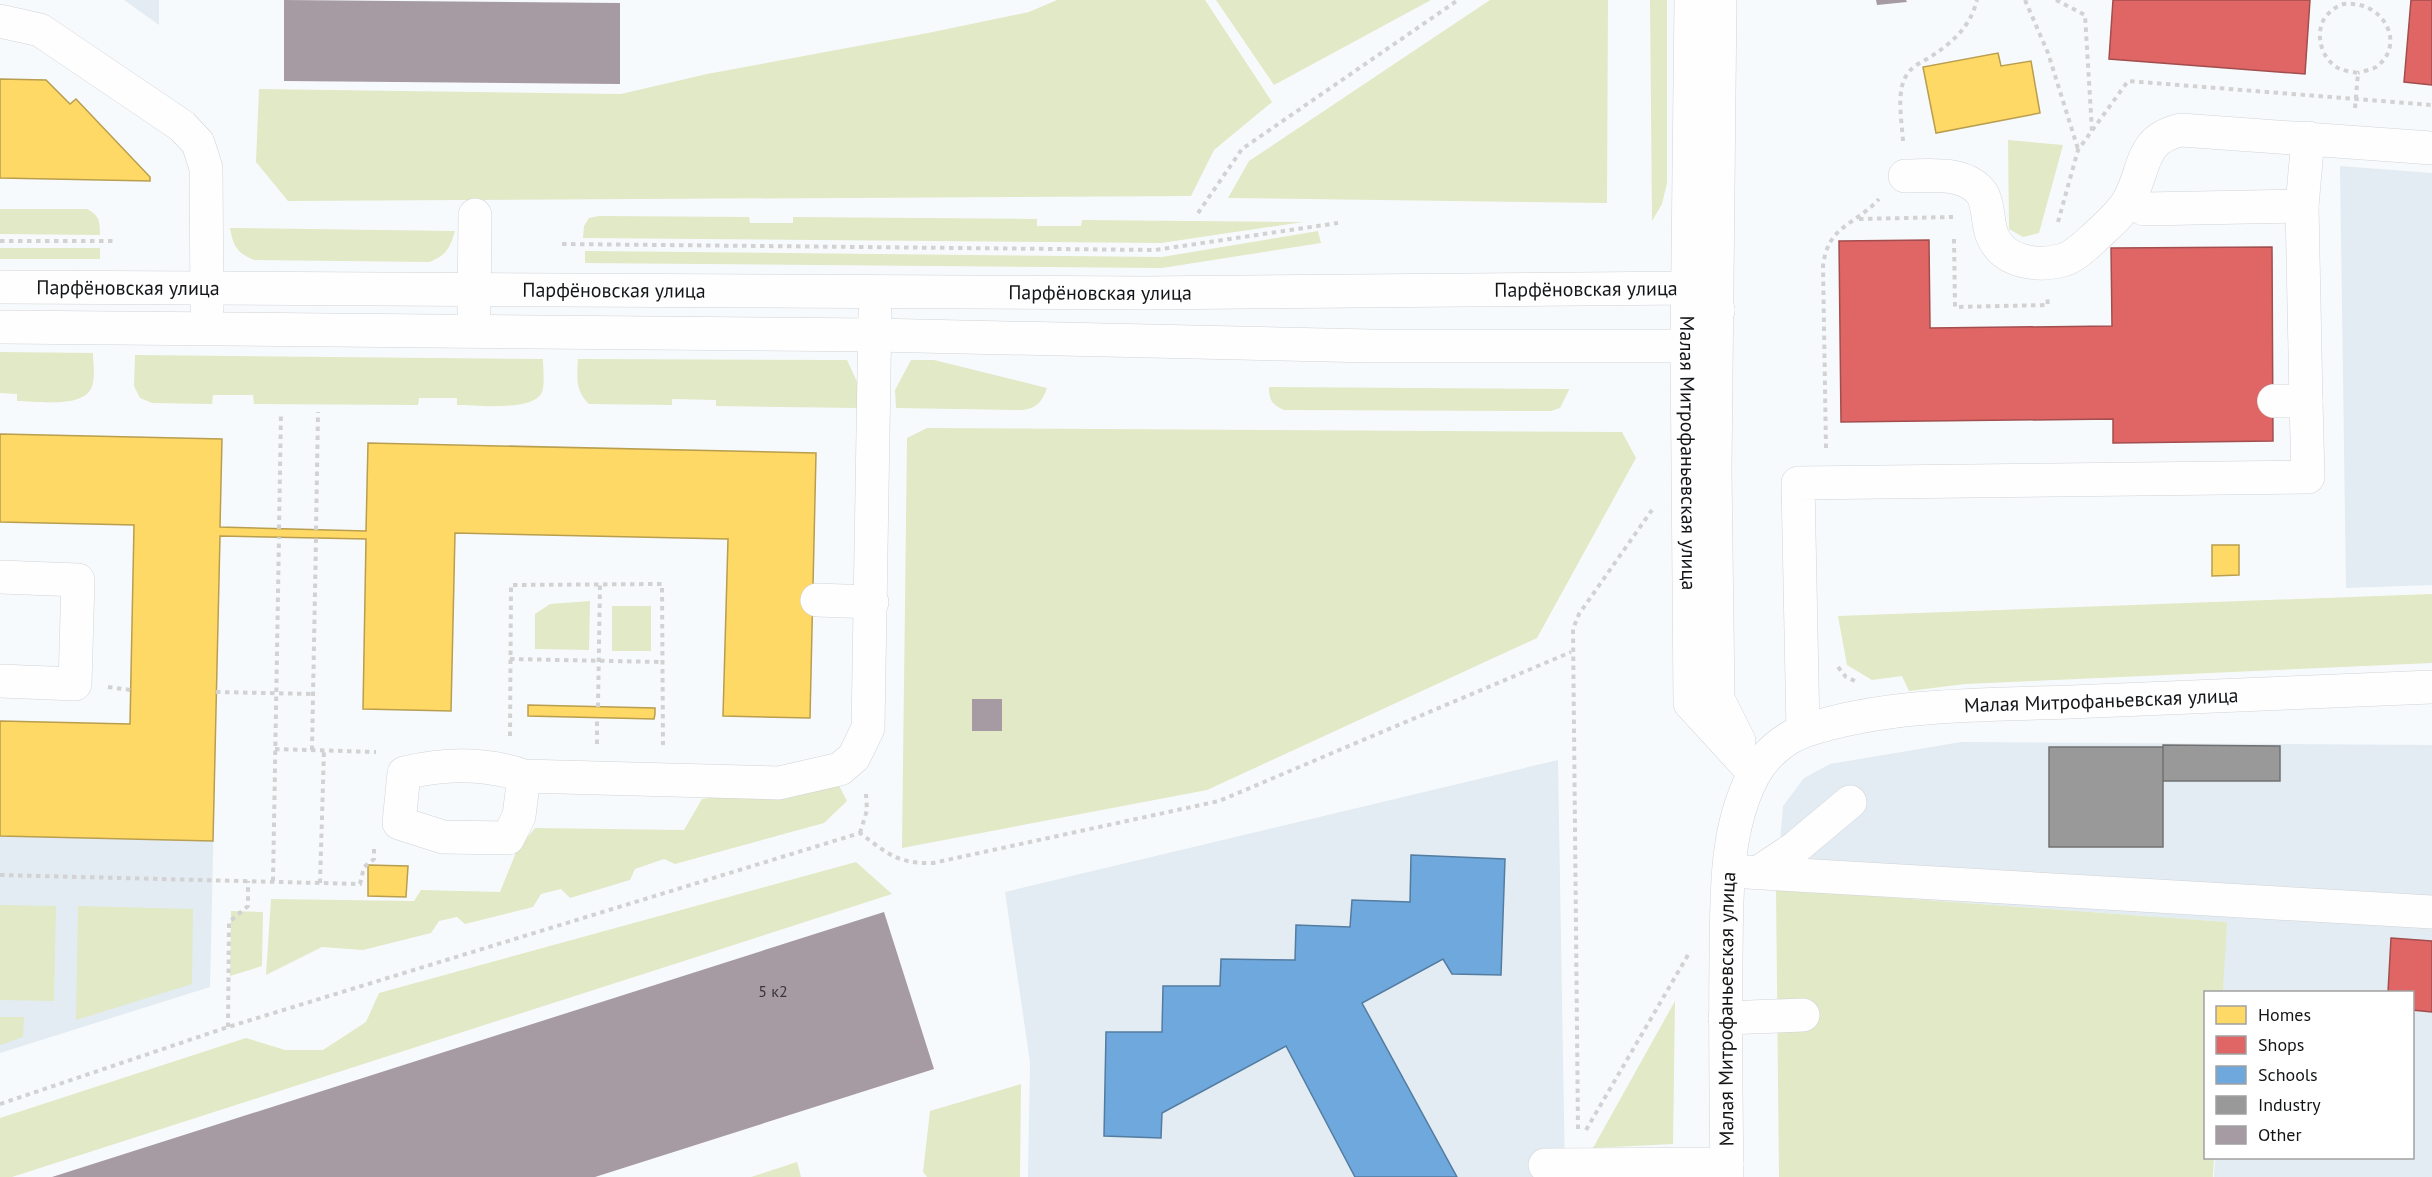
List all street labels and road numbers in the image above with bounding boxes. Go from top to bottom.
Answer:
street label: Парфёновская улица [36,274,220,301]
street label: Парфёновская улица [1494,275,1678,303]
street label: Парфёновская улица [522,277,706,304]
street label: Парфёновская улица [1008,279,1192,306]
street label: Малая Митрофаньевская улица [1674,315,1702,590]
street label: Малая Митрофаньевская улица [1963,682,2239,718]
street label: Малая Митрофаньевская улица [1713,871,1741,1147]

